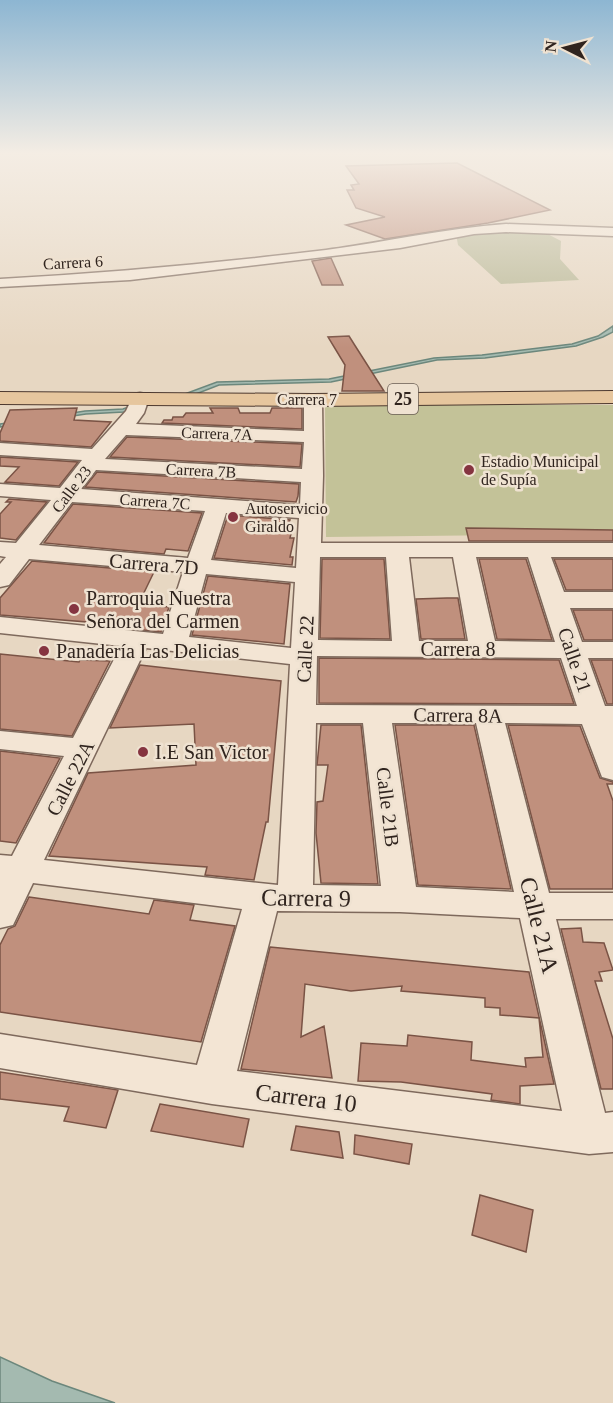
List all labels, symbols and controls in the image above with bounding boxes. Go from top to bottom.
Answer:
north arrow [535,18,595,78]
text: N [542,39,560,53]
street label: Carrera 6 [43,252,103,273]
road number: 25 [388,384,418,414]
street label: Carrera 7 [277,391,337,408]
street label: Carrera 7A [181,424,253,443]
place label: Estadio Municipal de Supía [481,453,599,489]
street label: Carrera 7B [165,460,237,481]
street label: Calle 23 [48,463,94,516]
marker: Estadio Municipal de Supía [462,463,476,477]
street label: Carrera 7C [119,491,191,512]
place label: Autoservicio Giraldo [245,500,328,535]
marker: Autoservicio Giraldo [226,510,240,524]
street label: Carrera 7D [109,549,199,579]
place label: Parroquia Nuestra Señora del Carmen [86,587,239,632]
marker: Parroquia Nuestra Señora del Carmen [67,602,81,616]
street label: Calle 22 [292,615,318,683]
street label: Calle 21 [554,625,596,695]
street label: Carrera 8 [421,638,495,660]
place label: Panadería Las Delicias [56,640,239,662]
marker: Panadería Las Delicias [37,644,51,658]
street label: Carrera 8A [413,703,503,727]
street label: Calle 22A [42,736,99,819]
place label: I.E San Victor [155,741,269,763]
marker: I.E San Victor [136,745,150,759]
street label: Calle 21B [372,766,404,848]
street label: Calle 21A [515,874,564,976]
street label: Carrera 9 [261,884,351,912]
street label: Carrera 10 [254,1079,358,1117]

